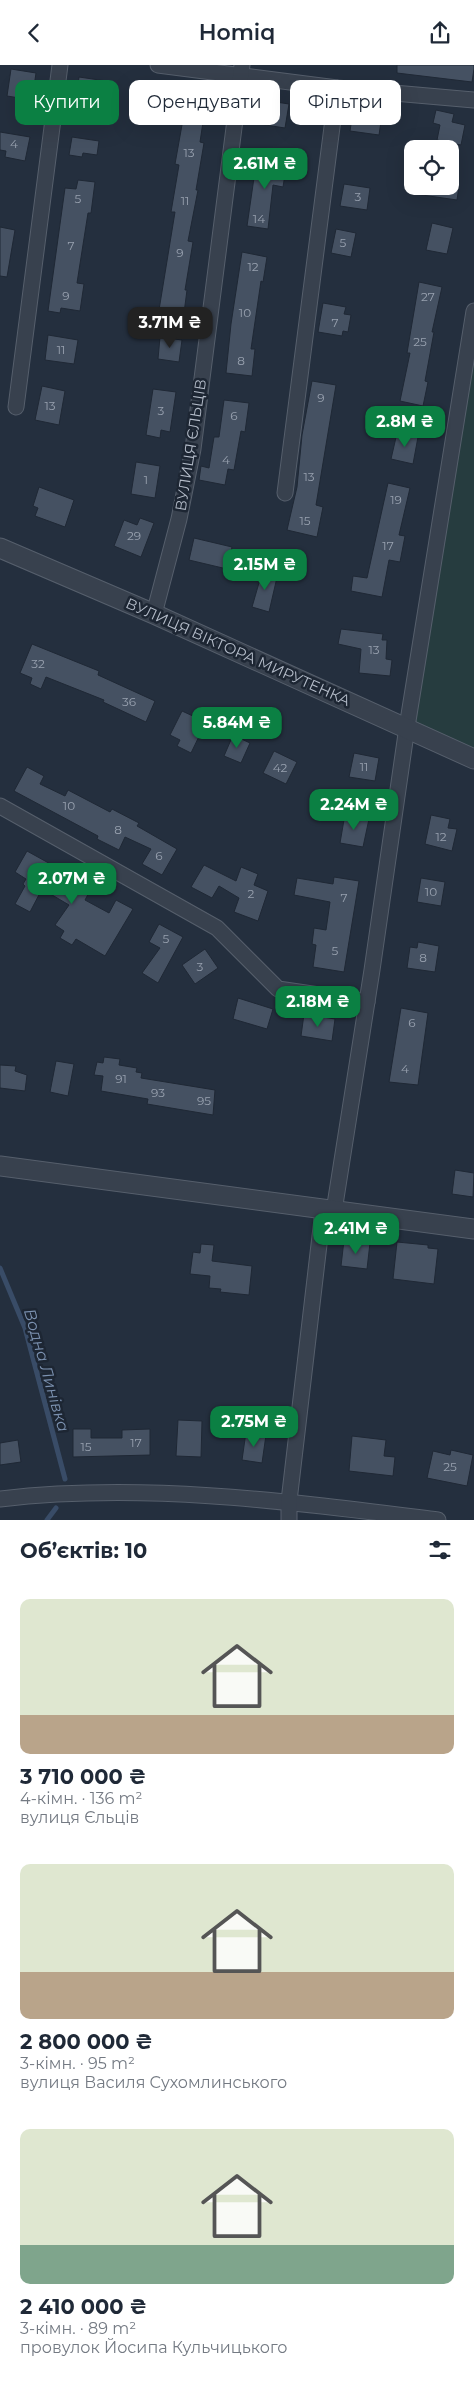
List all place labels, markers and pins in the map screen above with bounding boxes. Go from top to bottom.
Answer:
pin: 2.61M ₴ [219,147,311,190]
pin: 3.71M ₴ [124,307,216,349]
pin: 2.8M ₴ [364,405,446,448]
pin: 2.15M ₴ [219,549,311,591]
pin: 5.84M ₴ [191,707,283,749]
pin: 2.24M ₴ [308,789,400,831]
pin: 2.07M ₴ [26,863,118,905]
pin: 2.18M ₴ [272,985,364,1028]
pin: 2.41M ₴ [310,1213,402,1255]
pin: 2.75M ₴ [208,1405,300,1448]

